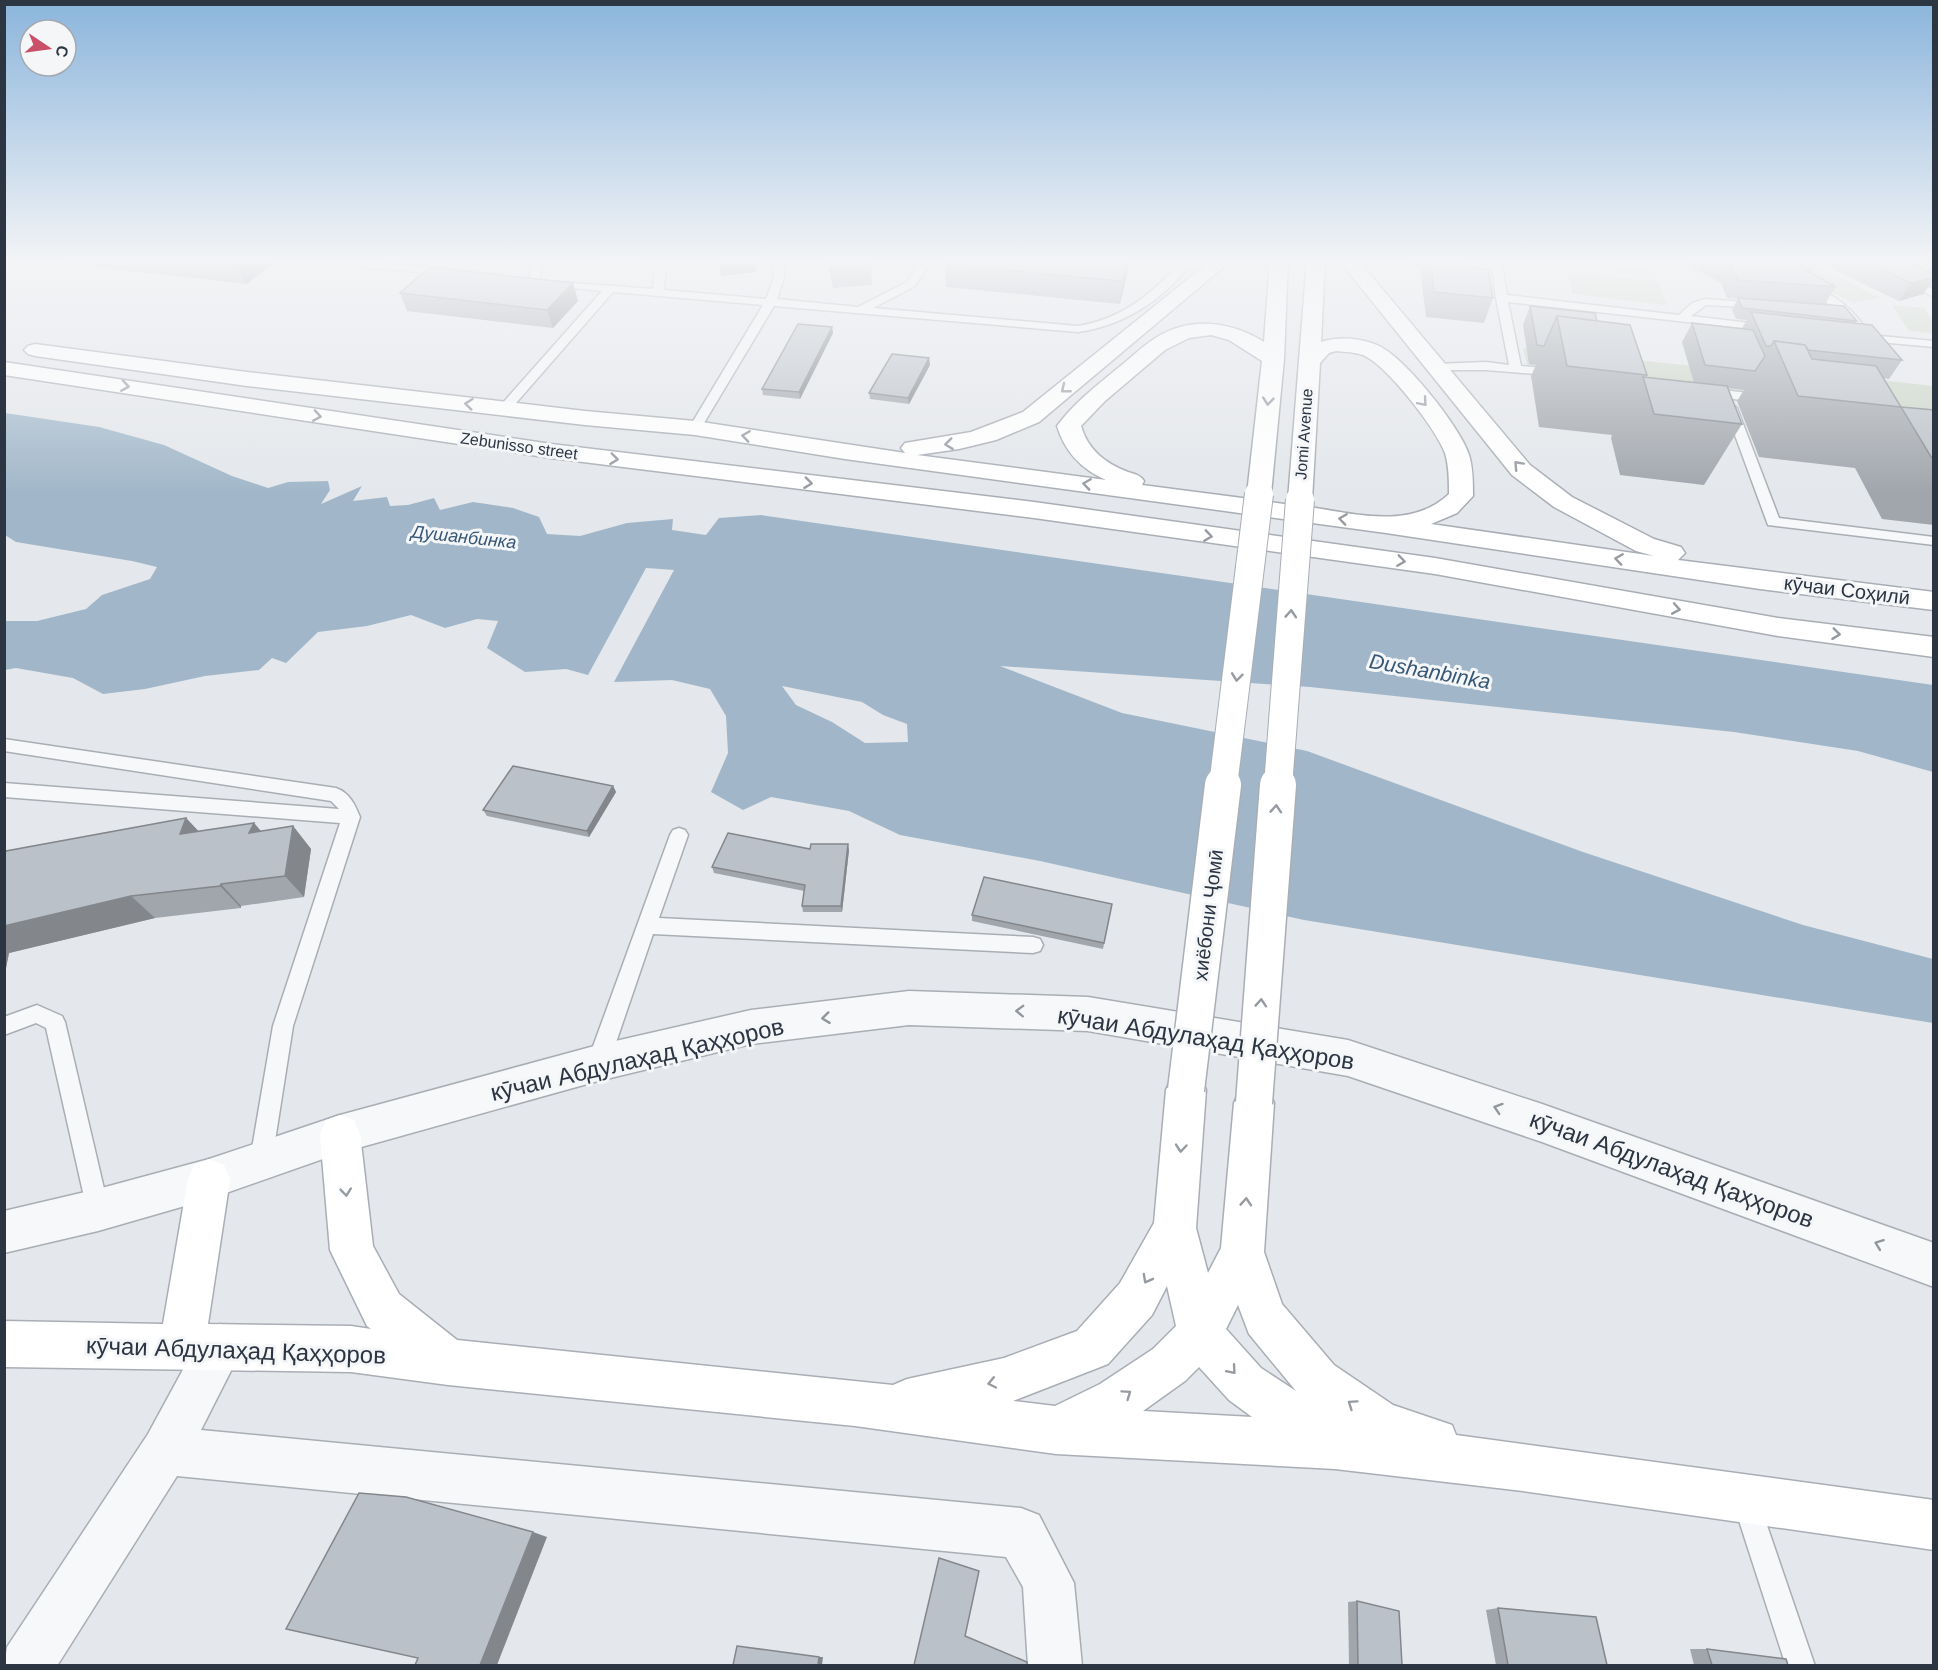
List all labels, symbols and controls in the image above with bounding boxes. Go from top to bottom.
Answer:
north arrow [18,18,78,78]
text: С [52,44,72,59]
one-way arrow [120,380,129,392]
one-way arrow [1061,382,1072,393]
street label: Jomi Avenue [1292,388,1316,480]
one-way arrow [1416,395,1427,406]
one-way arrow [1262,396,1275,406]
one-way arrow [464,398,473,411]
one-way arrow [313,409,322,421]
street label: Zebunisso street [459,429,579,463]
one-way arrow [741,430,750,442]
one-way arrow [944,437,954,450]
one-way arrow [610,452,619,465]
one-way arrow [1514,461,1525,472]
one-way arrow [803,476,812,488]
one-way arrow [1083,479,1092,491]
one-way arrow [1339,513,1348,526]
water label: Душанбинка [409,521,517,552]
one-way arrow [1203,529,1212,541]
one-way arrow [1615,554,1624,566]
one-way arrow [1396,555,1406,567]
street label: кӯчаи Соҳилӣ [1783,571,1911,609]
one-way arrow [1671,602,1681,615]
one-way arrow [1284,610,1297,619]
one-way arrow [1832,628,1841,640]
water label: Dushanbinka [1368,649,1492,693]
one-way arrow [1231,673,1243,682]
one-way arrow [1269,804,1282,813]
street label: хиёбони Ҷомӣ [1189,848,1227,982]
one-way arrow [1255,998,1268,1007]
street label: кӯчаи Абдулаҳад Қаҳҳоров [1056,1001,1356,1075]
one-way arrow [1016,1005,1025,1018]
one-way arrow [822,1011,831,1024]
street label: кӯчаи Абдулаҳад Қаҳҳоров [488,1012,786,1106]
one-way arrow [1493,1103,1504,1115]
street label: кӯчаи Абдулаҳад Қаҳҳоров [1526,1105,1818,1233]
one-way arrow [1175,1143,1188,1152]
one-way arrow [339,1187,352,1197]
one-way arrow [1239,1198,1252,1207]
one-way arrow [1874,1239,1885,1251]
one-way arrow [1143,1273,1154,1283]
street label: кӯчаи Абдулаҳад Қаҳҳоров [86,1331,386,1369]
one-way arrow [1225,1363,1236,1374]
one-way arrow [987,1376,997,1389]
one-way arrow [1121,1390,1132,1401]
one-way arrow [1347,1400,1358,1411]

